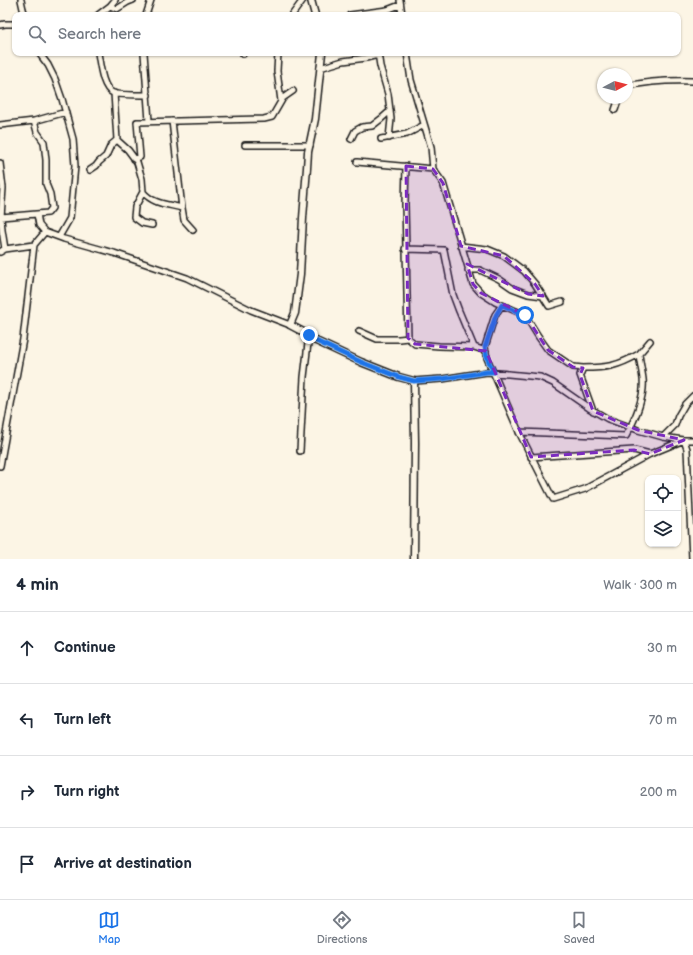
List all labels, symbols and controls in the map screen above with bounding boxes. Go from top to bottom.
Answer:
search box [12,12,681,56]
icon: search [26,23,48,45]
text: Search here [58,25,141,44]
north arrow [597,68,633,104]
route start [516,306,534,324]
route end [300,326,318,344]
map controls [645,475,681,547]
button: locate [645,475,681,511]
button: layers [645,511,681,547]
text: 4 min [16,575,59,595]
text: Walk · 300 m [603,577,677,593]
icon: ahead [16,637,38,659]
text: Continue [54,638,116,657]
text: 30 m [647,640,677,656]
icon: left [16,709,38,731]
text: Turn left [54,710,111,729]
text: 70 m [649,712,677,728]
icon: right [16,781,38,803]
text: Turn right [54,782,119,801]
text: 200 m [640,784,677,800]
icon: arrive [16,853,38,875]
text: Arrive at destination [54,854,192,873]
tab: Map [98,909,120,946]
tab: Directions [317,909,367,946]
tab: Saved [564,909,595,946]

